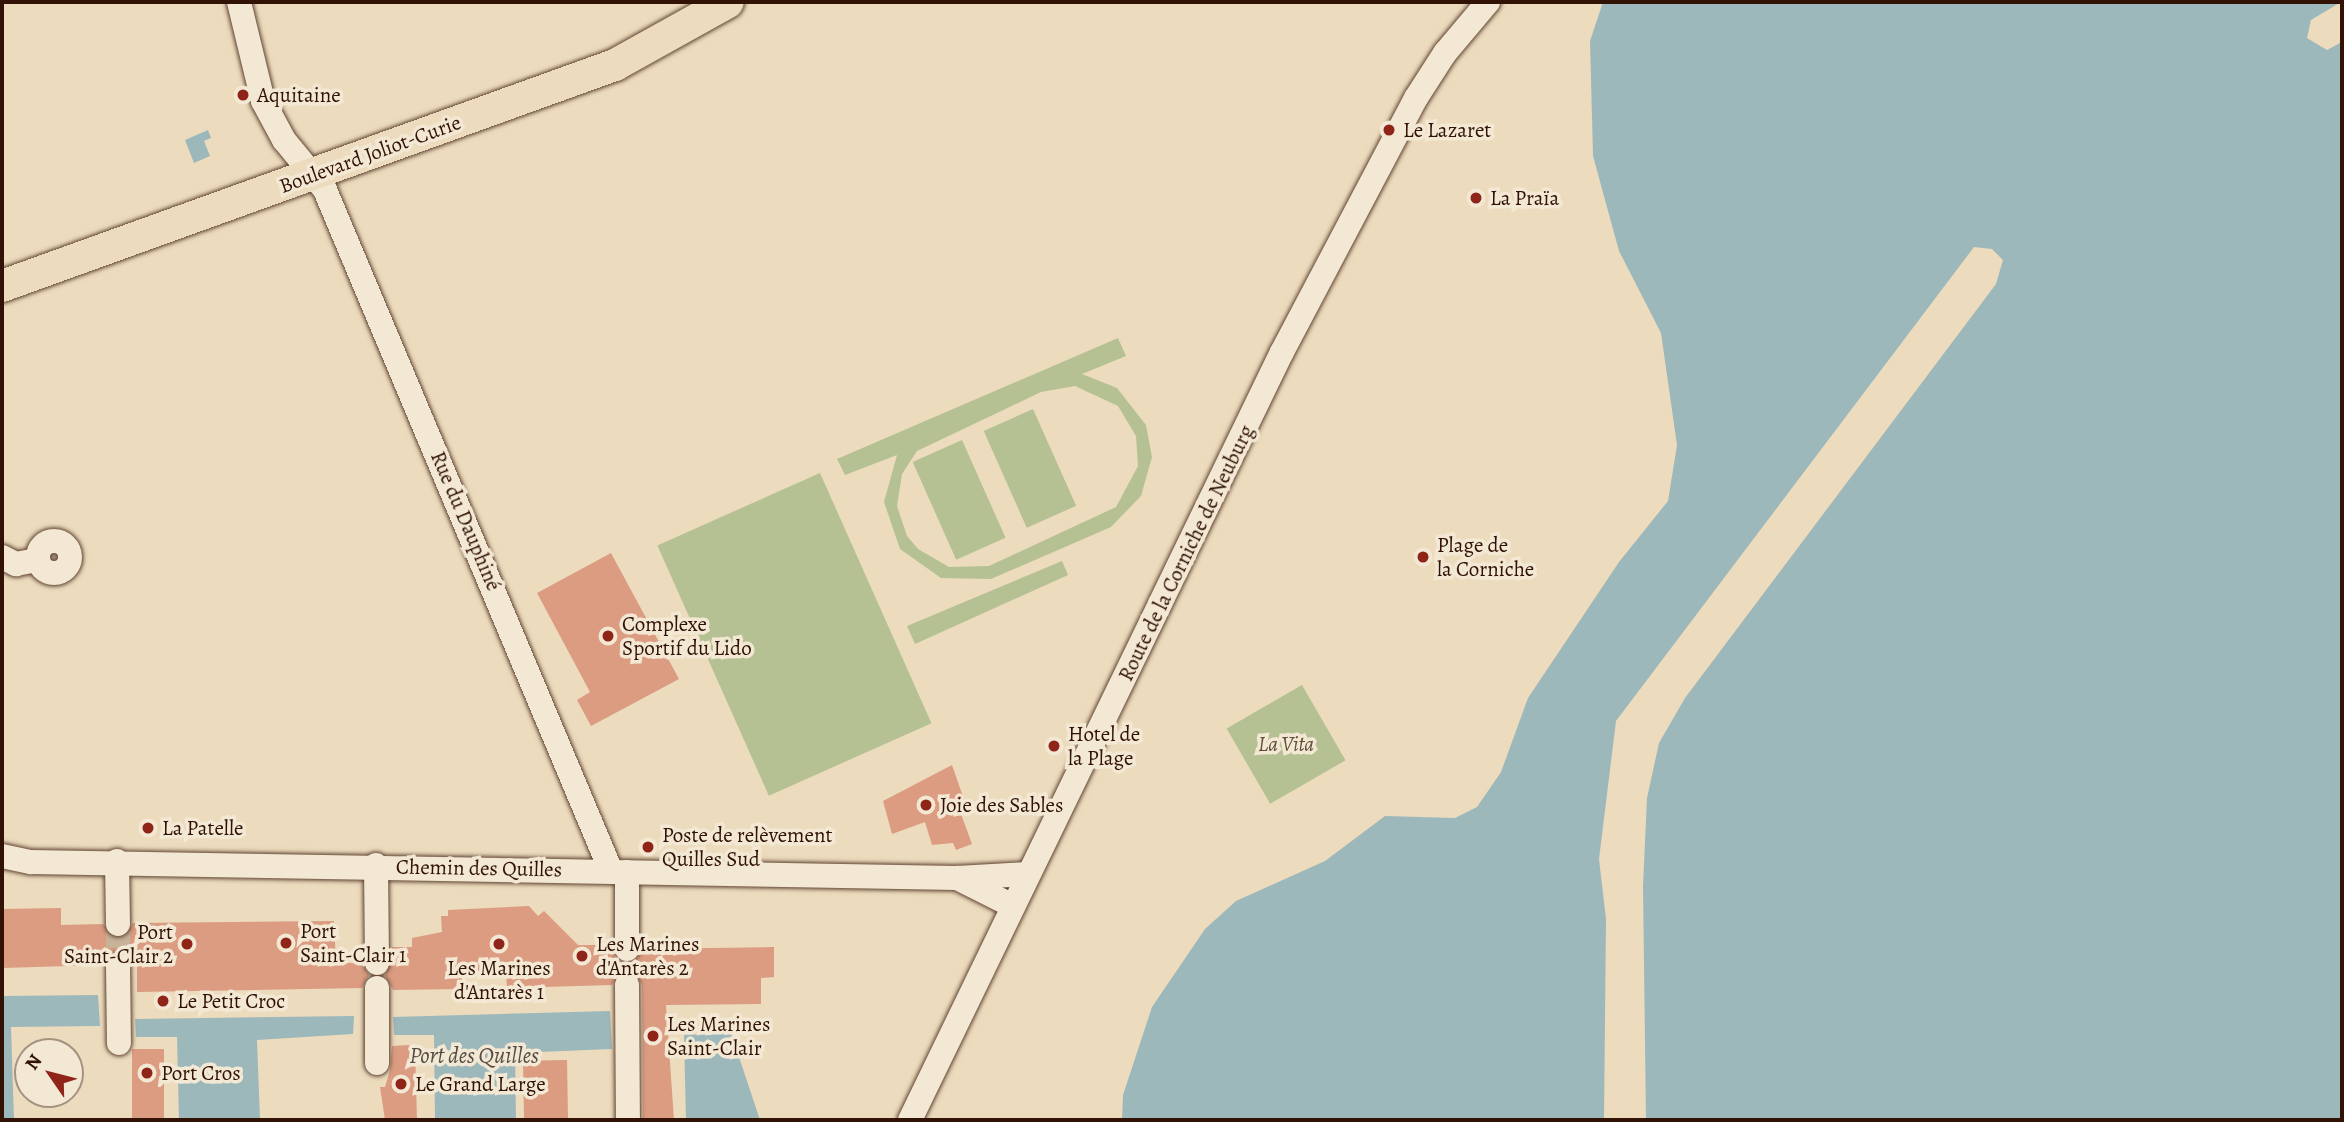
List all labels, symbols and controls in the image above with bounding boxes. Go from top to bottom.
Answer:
place label: Aquitaine [257,82,341,108]
marker: Aquitaine [235,87,251,103]
street label: Boulevard Joliot-Curie [276,109,464,199]
place label: Le Lazaret [1403,117,1491,143]
marker: Le Lazaret [1381,122,1397,138]
place label: La Praïa [1490,185,1559,211]
marker: La Praïa [1468,190,1484,206]
street label: Route de la Corniche de Neuburg [1113,421,1259,685]
street label: Rue du Dauphiné [425,448,507,594]
place label: Plage de la Corniche [1437,532,1534,582]
marker: Plage de la Corniche [1415,549,1431,565]
place label: Complexe Sportif du Lido [622,611,752,661]
marker: Complexe Sportif du Lido [600,628,616,644]
place label: Hotel de la Plage [1068,721,1140,771]
park label: La Vita [1258,731,1314,757]
marker: Hotel de la Plage [1046,738,1062,754]
place label: Joie des Sables [940,792,1063,818]
marker: Joie des Sables [918,797,934,813]
place label: La Patelle [162,815,244,841]
marker: La Patelle [140,820,156,836]
place label: Poste de relèvement Quilles Sud [662,822,832,872]
marker: Poste de relèvement Quilles Sud [640,839,656,855]
street label: Chemin des Quilles [396,854,562,882]
place label: Port Saint-Clair 1 [300,918,406,968]
place label: Port Saint-Clair 2 [64,919,173,969]
place label: Les Marines d'Antarès 2 [596,931,699,981]
marker: Port Saint-Clair 1 [278,935,294,951]
marker: Port Saint-Clair 2 [179,936,195,952]
marker: Les Marines d'Antarès 1 [491,936,507,952]
marker: Les Marines d'Antarès 2 [574,948,590,964]
place label: Les Marines d'Antarès 1 [447,955,551,1005]
place label: Le Petit Croc [177,988,285,1014]
marker: Le Petit Croc [155,993,171,1009]
place label: Les Marines Saint-Clair [667,1011,770,1061]
marker: Les Marines Saint-Clair [645,1028,661,1044]
north arrow [14,1038,84,1108]
water label: Port des Quilles [409,1042,539,1070]
text: N [19,1049,48,1075]
place label: Port Cros [161,1060,241,1086]
marker: Port Cros [139,1065,155,1081]
place label: Le Grand Large [415,1071,546,1097]
marker: Le Grand Large [393,1076,409,1092]

